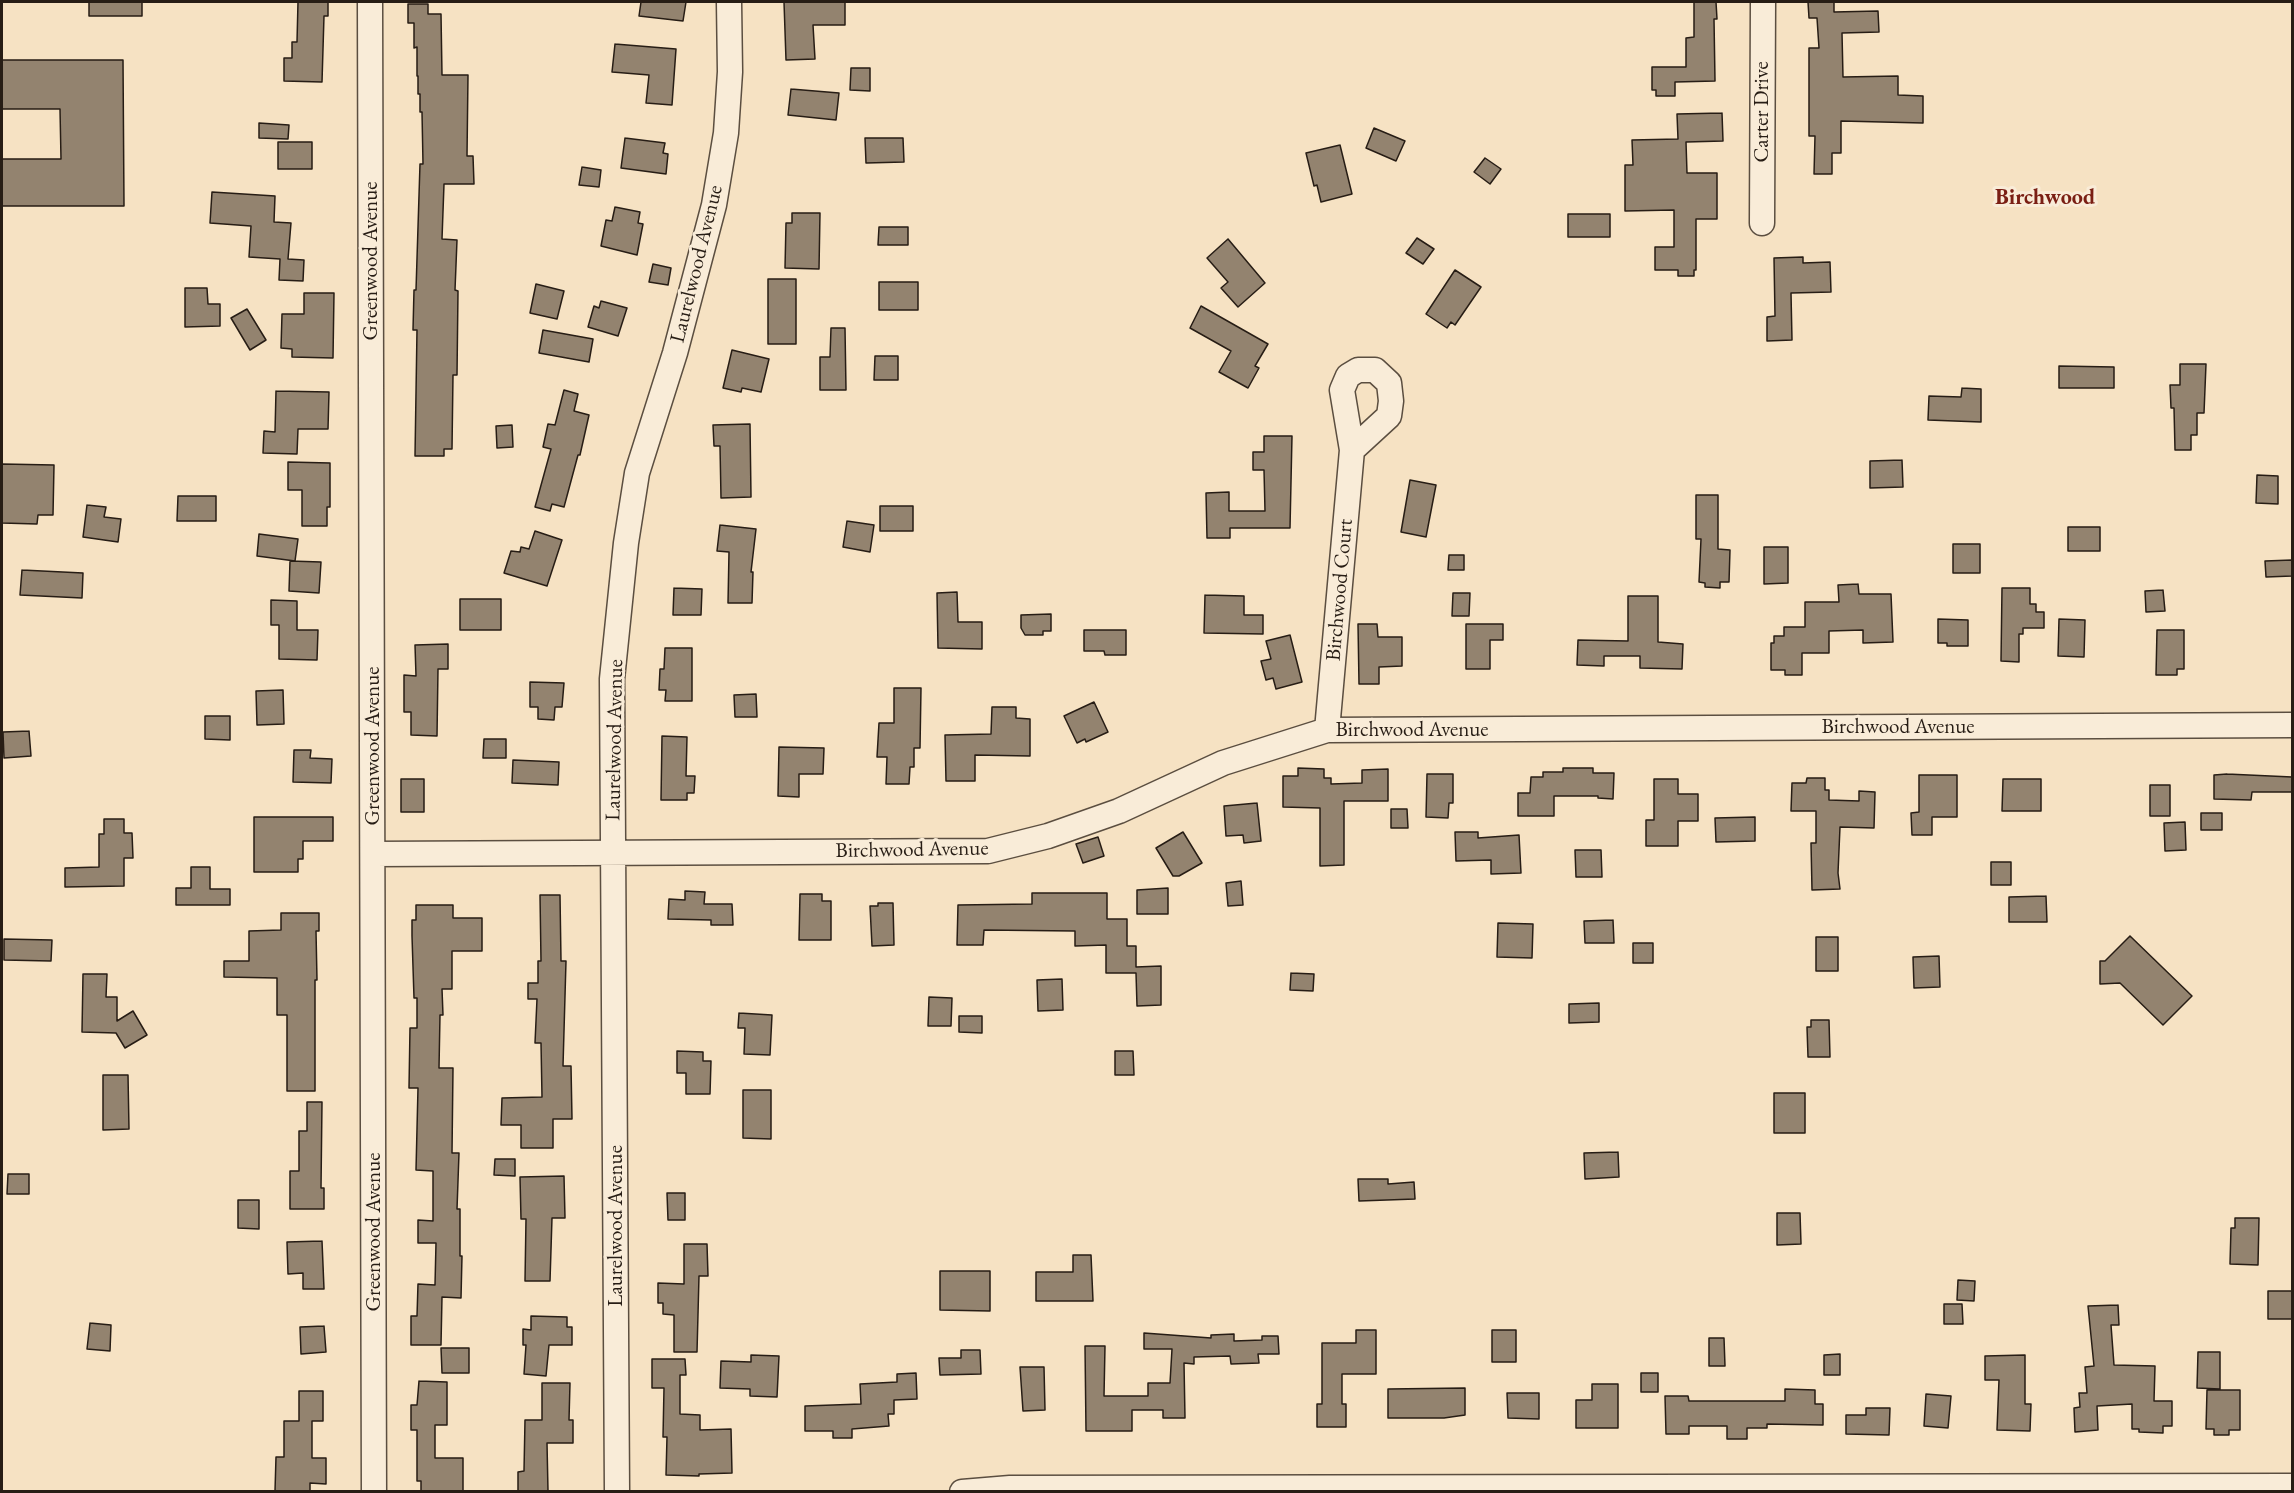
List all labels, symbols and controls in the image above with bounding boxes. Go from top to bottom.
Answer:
street label: Carter Drive [1749,61,1775,163]
street label: Greenwood Avenue [358,182,384,340]
street label: Laurelwood Avenue [665,183,729,345]
district label: Birchwood [1995,185,2095,211]
street label: Birchwood Court [1321,518,1359,662]
street label: Laurelwood Avenue [601,659,629,821]
street label: Greenwood Avenue [360,667,386,825]
street label: Birchwood Avenue [1821,714,1975,740]
street label: Birchwood Avenue [1335,717,1489,743]
street label: Birchwood Avenue [835,836,989,864]
street label: Laurelwood Avenue [603,1145,629,1307]
street label: Greenwood Avenue [361,1153,387,1311]

